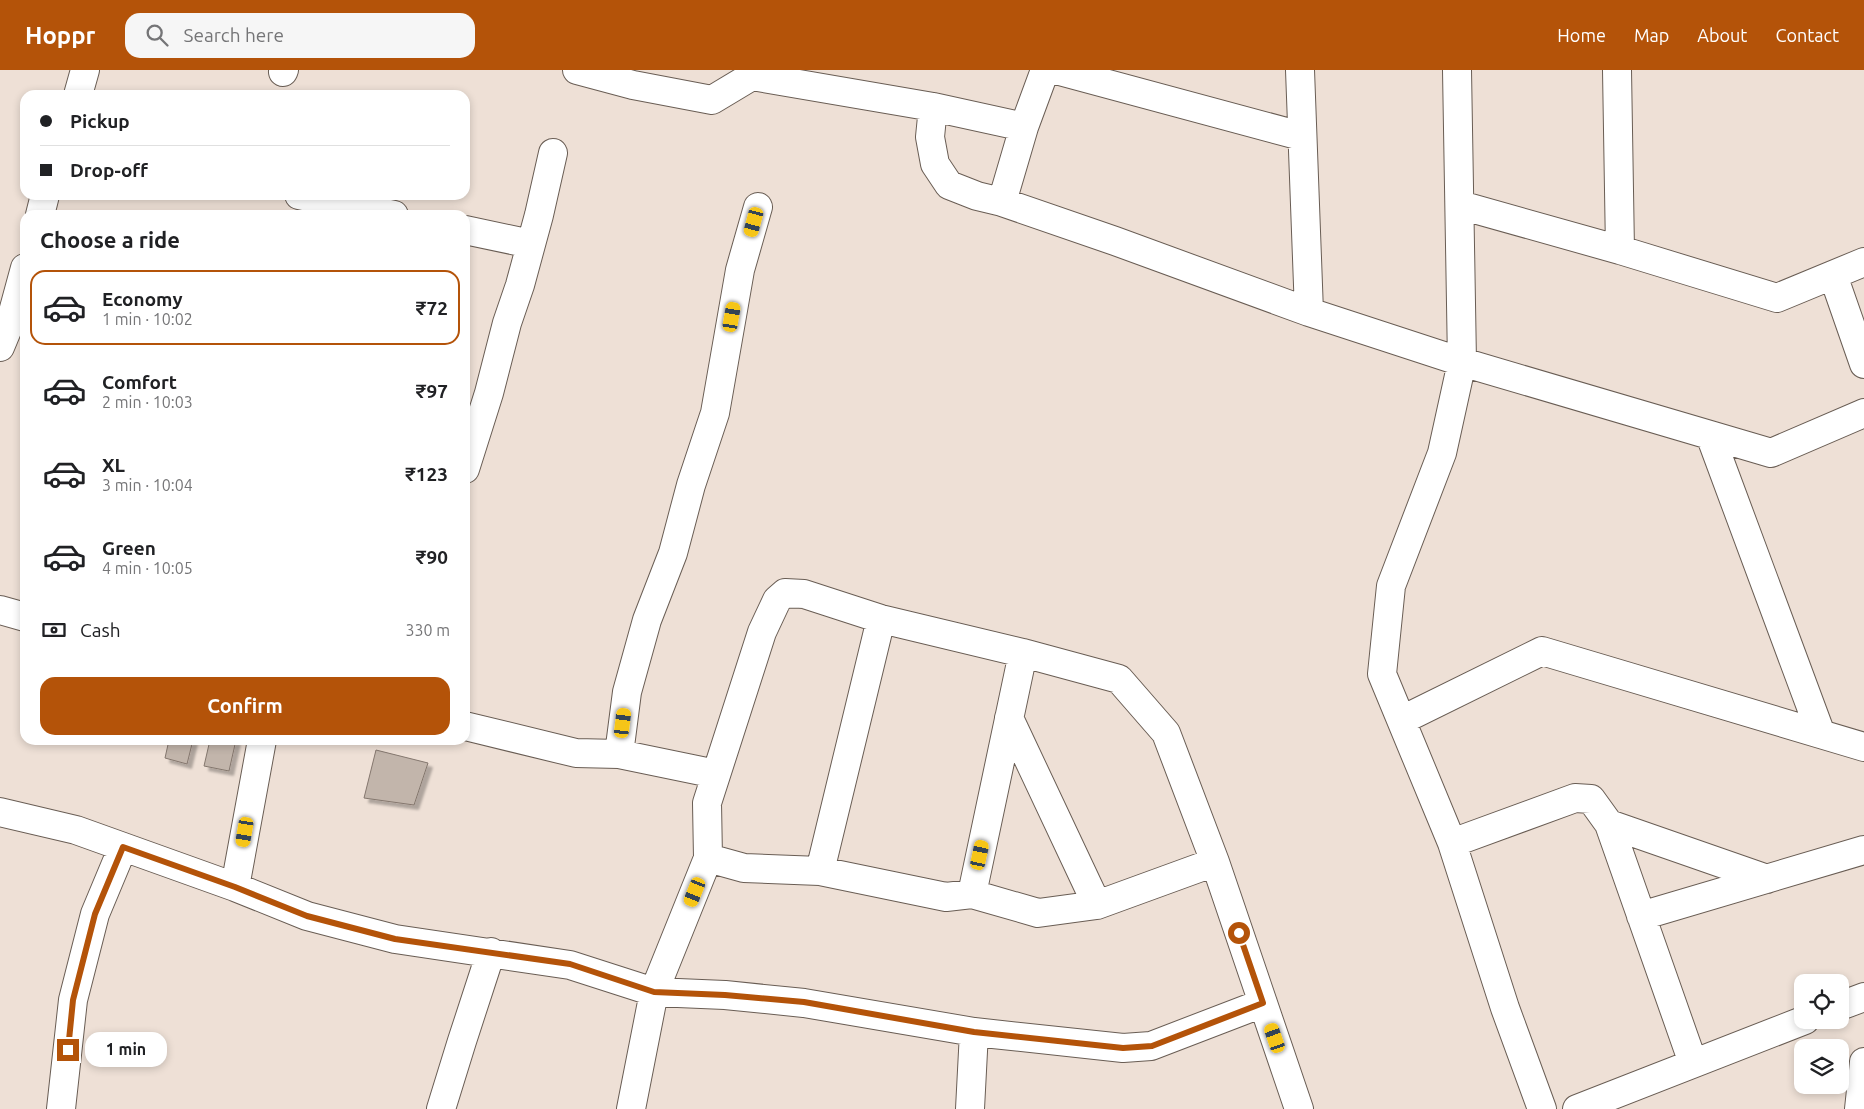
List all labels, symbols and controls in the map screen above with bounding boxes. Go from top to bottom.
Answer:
search box [125,13,475,58]
icon: search [143,21,171,49]
text: Hoppr [25,22,95,49]
text: Search here [183,24,284,46]
text: Home [1557,25,1606,45]
text: Map [1634,25,1669,45]
text: About [1697,25,1747,45]
text: Contact [1775,25,1839,45]
text: Pickup [70,110,130,132]
text: Drop-off [70,159,148,181]
car [742,206,765,238]
text: Choose a ride [40,227,180,252]
icon: car [42,285,87,330]
text: Economy [102,288,183,310]
text: ₹72 [416,297,448,319]
car [722,301,741,333]
text: 1 min · 10:02 [102,310,193,328]
icon: car [42,368,87,413]
text: Comfort [102,371,177,393]
text: ₹97 [416,380,448,402]
text: 2 min · 10:03 [102,393,193,411]
icon: car [42,451,87,496]
text: XL [102,454,125,476]
text: ₹123 [405,463,448,485]
text: 3 min · 10:04 [102,476,193,494]
icon: car [42,534,87,579]
text: Green [102,537,156,559]
text: ₹90 [416,546,448,568]
text: 4 min · 10:05 [102,559,193,577]
icon: cash [40,616,68,644]
text: Cash [80,619,121,641]
text: 330 m [405,621,450,639]
button: Confirm [40,677,450,735]
car [613,707,632,739]
car [235,816,254,848]
car [969,839,990,871]
car [682,875,707,909]
route start [1228,922,1250,944]
map controls [1794,974,1849,1094]
button: locate [1794,974,1849,1029]
car [1263,1021,1286,1055]
callout: 1 min [86,1032,168,1068]
route end [57,1039,79,1061]
button: layers [1794,1039,1849,1094]
text: 1 min [106,1040,146,1058]

